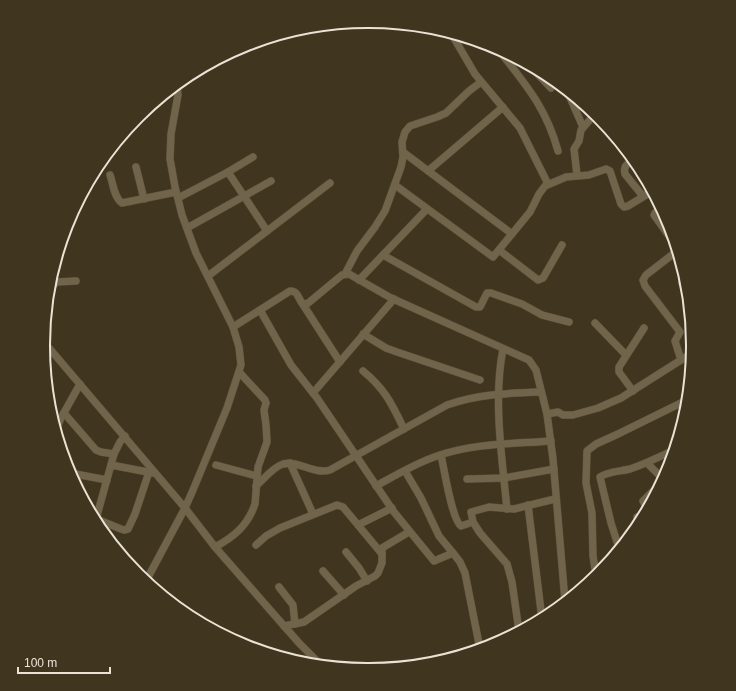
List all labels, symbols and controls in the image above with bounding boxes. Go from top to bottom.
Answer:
scale bar [18,649,110,675]
text: 100 m [24,656,57,670]

